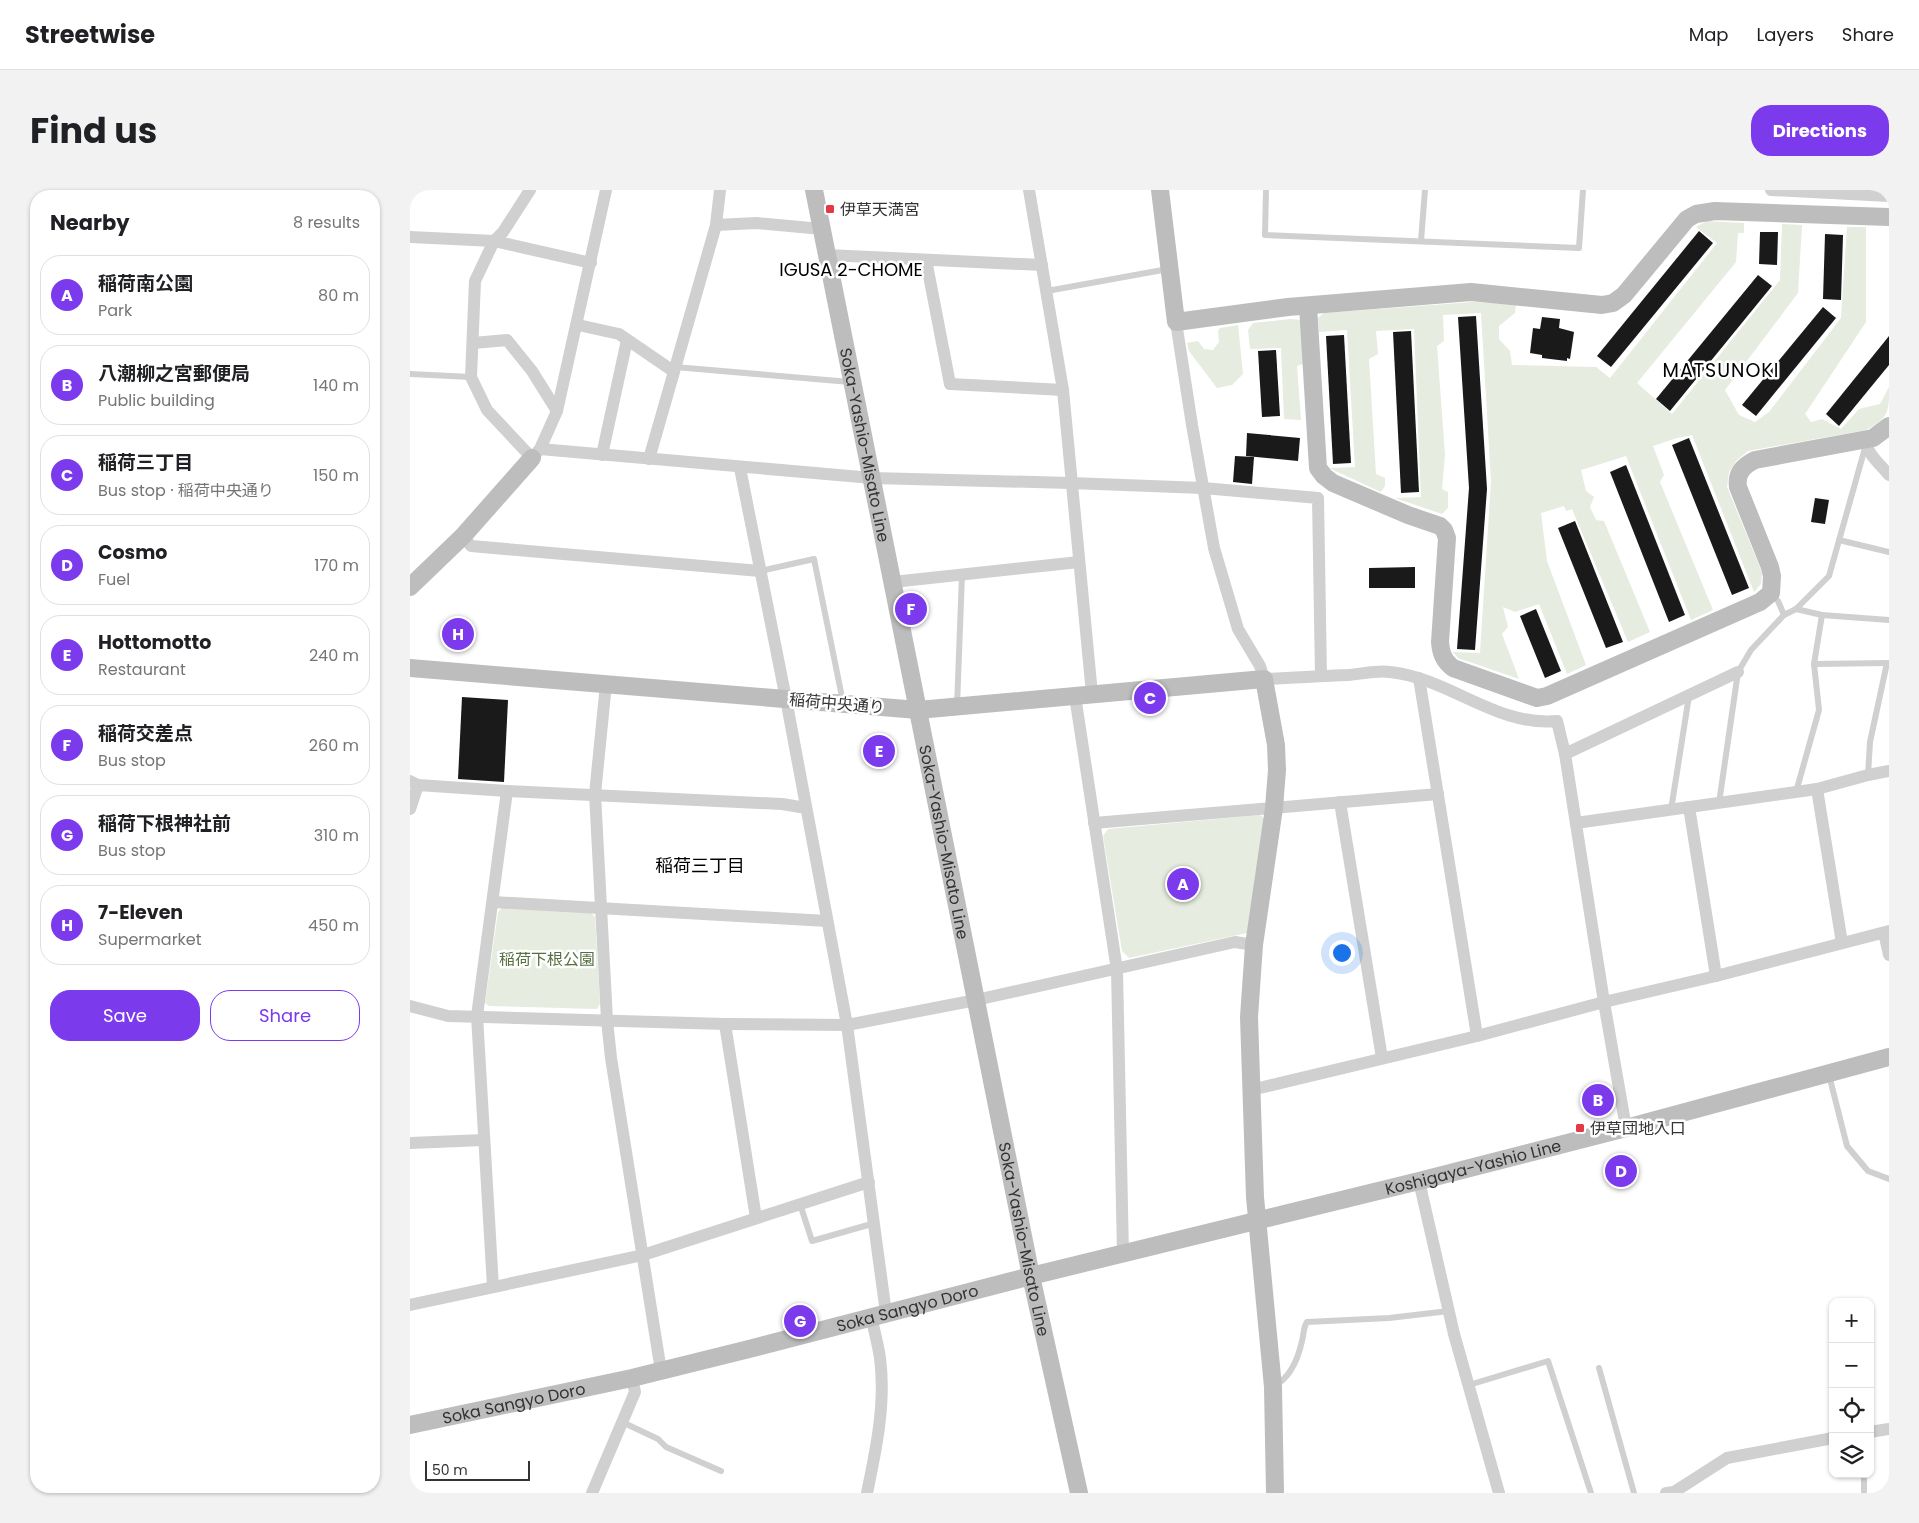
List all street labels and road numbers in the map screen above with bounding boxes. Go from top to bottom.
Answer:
street label: Soka-Yashio-Misato Line [834,346,895,544]
street label: 稲荷中央通り [788,688,886,719]
street label: Soka-Yashio-Misato Line [913,743,974,941]
street label: Koshigaya-Yashio Line [1383,1134,1564,1201]
street label: Soka-Yashio-Misato Line [993,1140,1055,1339]
street label: Soka Sangyo Doro [834,1279,981,1338]
street label: Soka Sangyo Doro [440,1377,587,1430]

